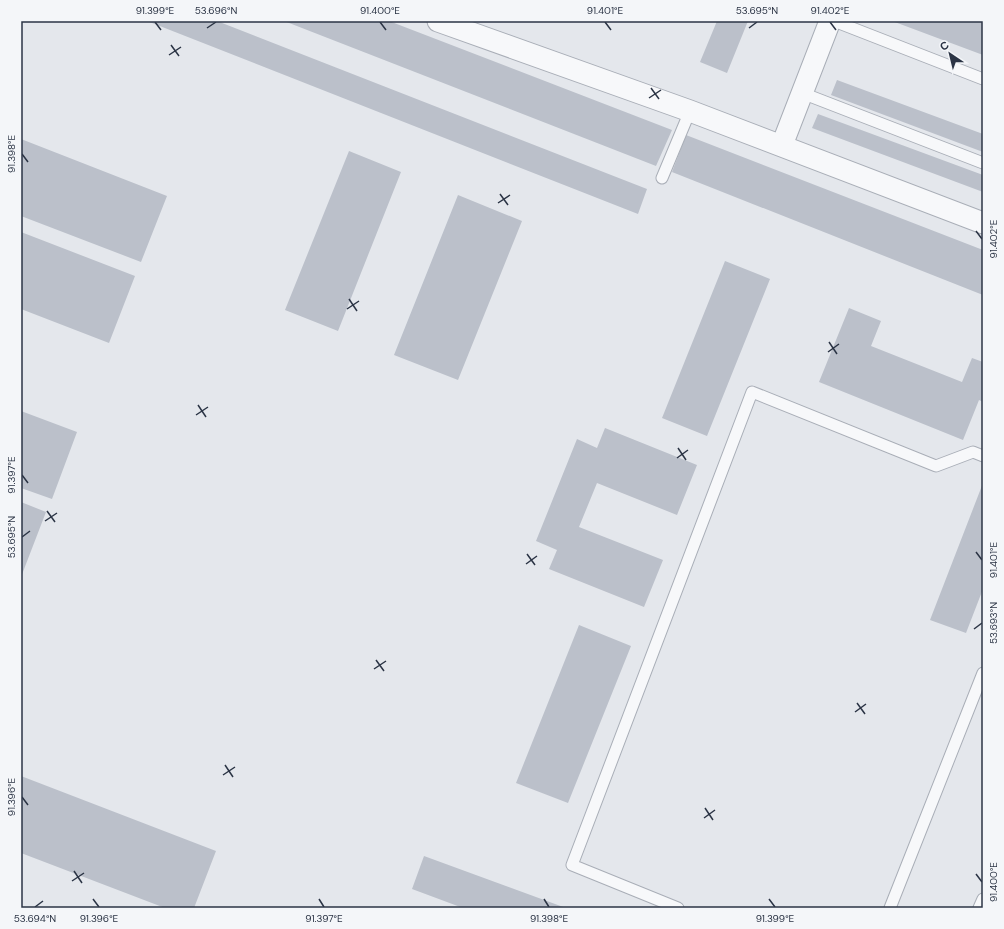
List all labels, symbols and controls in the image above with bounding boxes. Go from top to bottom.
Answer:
text: 91.399°E [136,4,175,17]
text: 53.696°N [195,4,237,17]
text: 91.400°E [360,4,400,17]
text: 91.401°E [587,4,624,17]
text: 53.695°N [736,4,778,17]
text: 91.402°E [811,4,850,17]
north arrow [930,34,970,74]
text: С [937,38,952,54]
text: 91.398°E [5,135,18,173]
text: 91.402°E [987,219,1000,258]
text: 91.397°E [5,456,18,494]
text: 53.695°N [5,516,18,558]
text: 91.401°E [987,541,1000,578]
text: 53.693°N [987,602,1000,644]
text: 91.396°E [5,777,18,816]
text: 91.400°E [987,862,1000,902]
text: 53.694°N [14,912,56,925]
text: 91.396°E [80,912,119,925]
text: 91.397°E [305,912,343,925]
text: 91.398°E [530,912,568,925]
text: 91.399°E [756,912,795,925]

